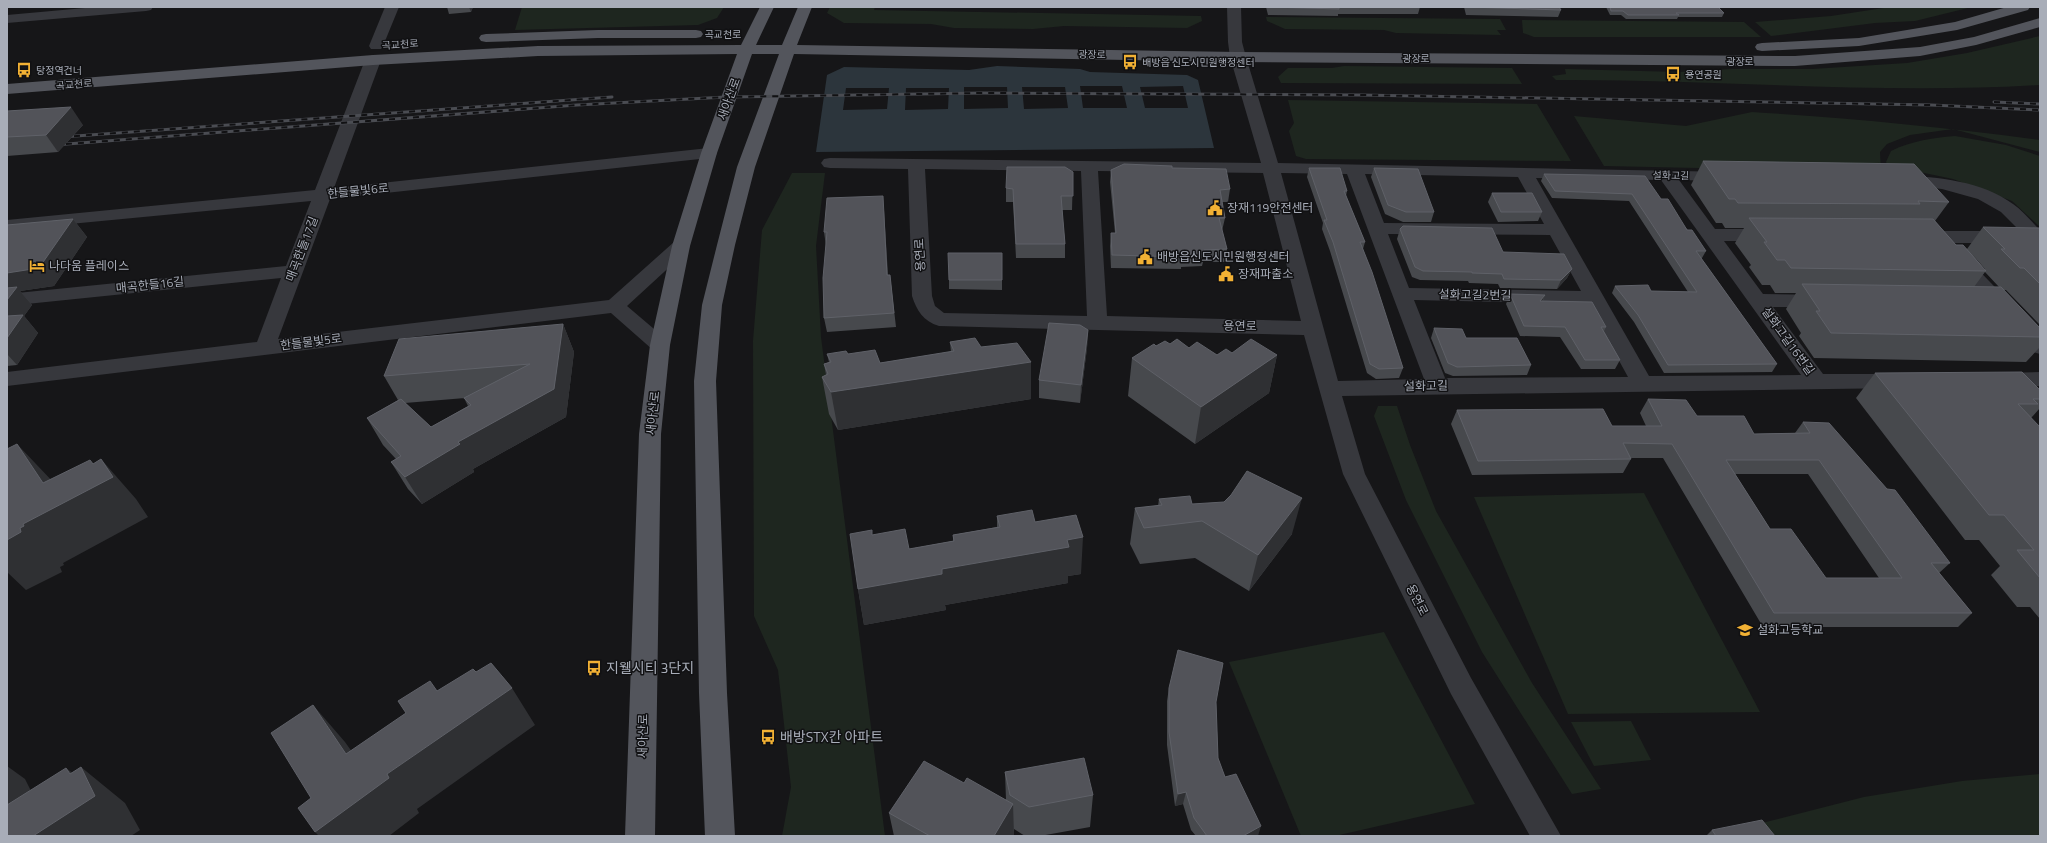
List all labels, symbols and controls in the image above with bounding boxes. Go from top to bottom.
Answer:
street label: 곡교천로 [705,27,741,42]
street label: 곡교천로 [381,36,419,53]
street label: 광장로 [1078,47,1106,62]
street label: 광장로 [1402,51,1430,66]
bus stop icon: 배방읍 신도시민원행정센터 [1121,53,1139,71]
street label: 광장로 [1726,54,1754,69]
place label: 배방읍 신도시민원행정센터 [1142,55,1255,70]
bus stop icon: 탕정역건너 [15,61,33,79]
place label: 탕정역건너 [36,63,82,78]
bus stop icon: 용연공원 [1664,65,1682,83]
place label: 용연공원 [1685,67,1722,82]
street label: 곡교천로 [55,75,93,94]
street label: 새아산로 [712,75,745,123]
street label: 설화고길 [1652,168,1690,183]
street label: 한들물빛6로 [326,178,390,203]
place label: 장재119안전센터 [1227,198,1313,217]
public building icon: 장재119안전센터 [1206,199,1224,217]
street label: 매곡한들17길 [280,213,323,284]
street label: 용연로 [909,238,930,272]
place label: 배방읍신도시민원행정센터 [1157,247,1289,266]
public building icon: 배방읍신도시민원행정센터 [1136,248,1154,266]
place label: 나다움 플레이스 [49,256,129,275]
hotel icon: 나다움 플레이스 [28,257,46,275]
place label: 장재파출소 [1238,264,1293,283]
public building icon: 장재파출소 [1217,265,1235,283]
street label: 매곡한들16길 [115,271,185,298]
street label: 설화고길2번길 [1438,284,1512,305]
street label: 설화고길16번길 [1757,303,1820,379]
street label: 용연로 [1223,316,1257,335]
street label: 한들물빛5로 [279,328,343,355]
street label: 설화고길 [1404,376,1448,395]
street label: 새아산로 [641,390,664,436]
street label: 용연로 [1401,581,1433,619]
place label: 설화고등학교 [1757,620,1823,639]
school or university icon: 설화고등학교 [1736,621,1754,639]
place label: 지웰시티 3단지 [606,657,694,678]
bus stop icon: 지웰시티 3단지 [585,659,603,677]
street label: 새아산로 [633,714,652,758]
place label: 배방STX칸 아파트 [780,726,883,747]
bus stop icon: 배방STX칸 아파트 [759,728,777,746]

